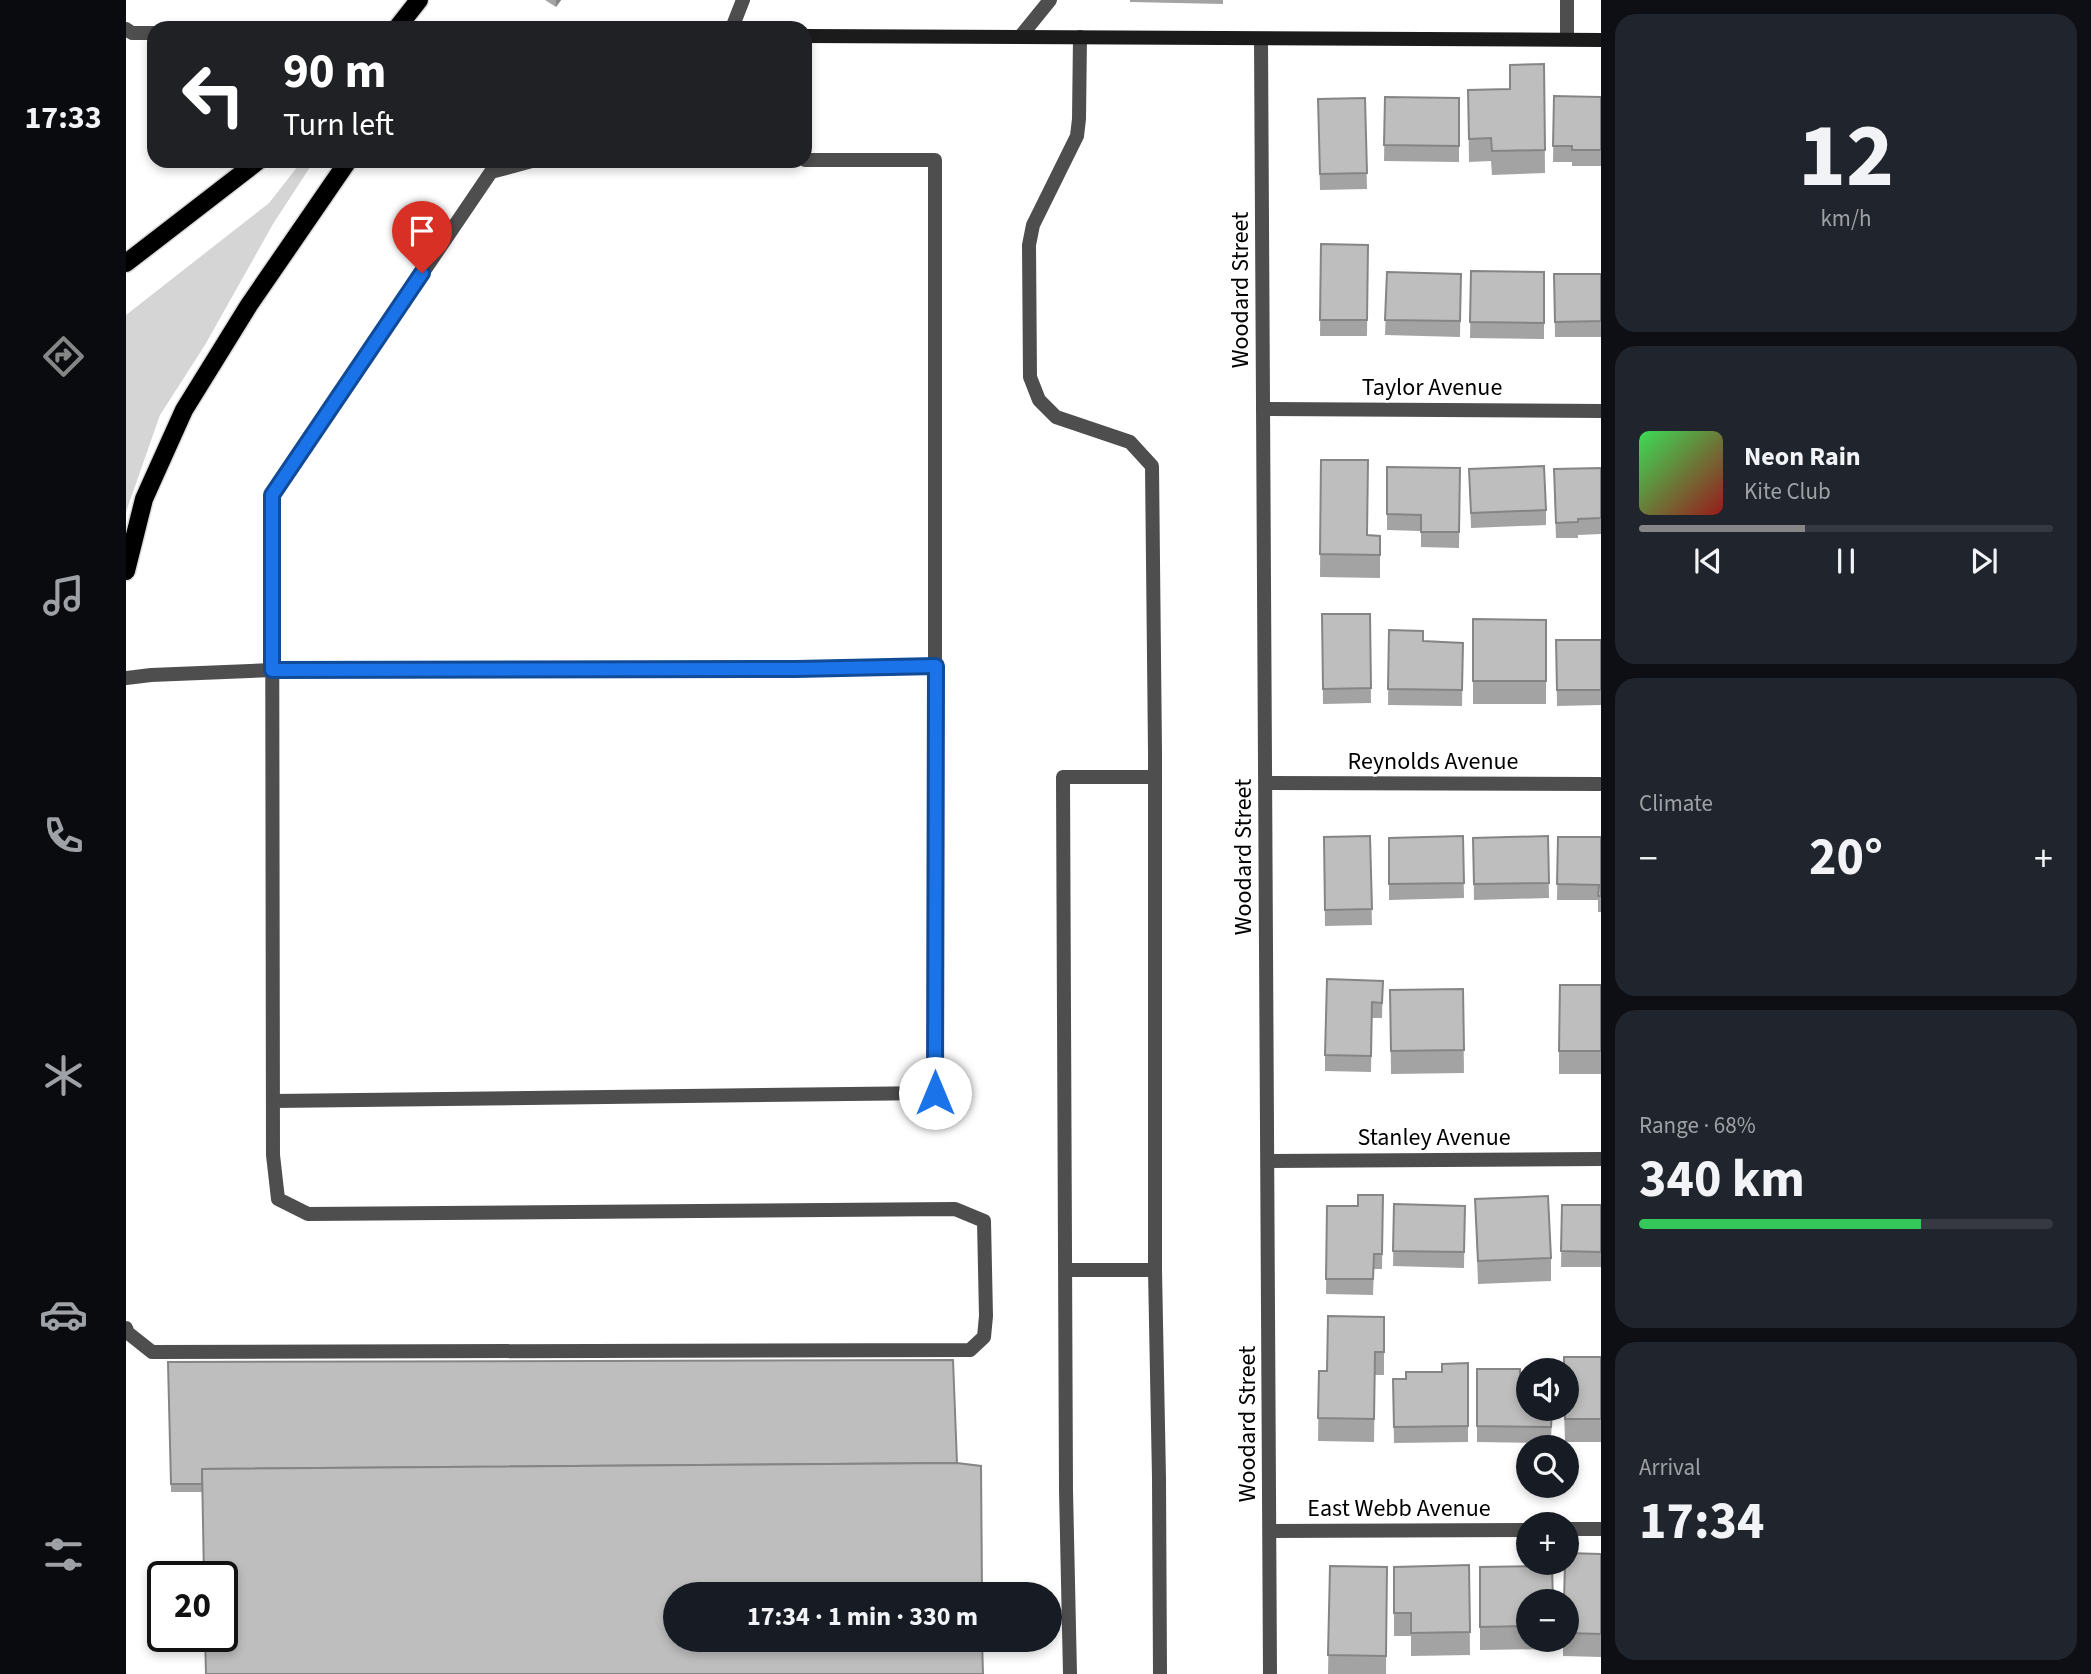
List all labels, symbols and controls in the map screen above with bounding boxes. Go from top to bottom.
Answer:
text: 90 m [283,37,387,107]
icon: left [168,49,259,140]
text: 12 [1798,92,1894,221]
text: 17:33 [24,95,102,141]
text: Turn left [283,102,394,148]
pin [392,201,452,273]
text: km/h [1820,202,1872,235]
icon: arrive [403,212,441,250]
street label: Woodard Street [1223,212,1258,368]
icon: directions [39,332,88,381]
street label: Taylor Avenue [1362,370,1502,405]
text: Neon Rain [1744,438,1861,475]
text: Kite Club [1744,475,1831,508]
icon: previous [1689,542,1727,580]
icon: pause [1827,542,1865,580]
icon: next [1965,542,2003,580]
icon: music [39,571,88,620]
street label: Reynolds Avenue [1347,744,1519,779]
street label: Woodard Street [1226,779,1261,935]
text: Climate [1639,787,1713,820]
icon: phone [39,811,88,860]
text: 20° [1809,821,1883,895]
text: − [1639,832,1658,886]
text: + [2034,832,2053,886]
icon: climate [39,1051,88,1100]
position arrow [898,1056,972,1130]
text: Range · 68% [1639,1109,1756,1142]
street label: Stanley Avenue [1357,1120,1511,1155]
text: 340 km [1639,1143,1805,1217]
icon: car [39,1290,88,1339]
street label: Woodard Street [1230,1346,1265,1502]
map controls [1516,1358,1579,1652]
button: sound [1516,1358,1579,1421]
button: search [1516,1435,1579,1498]
text: Arrival [1639,1451,1701,1484]
text: 17:34 [1639,1485,1764,1559]
street label: East Webb Avenue [1307,1491,1491,1526]
button: + [1516,1512,1579,1575]
icon: filters [39,1530,88,1579]
speed limit sign: 20 [147,1561,238,1652]
button: − [1516,1589,1579,1652]
text: 17:34 · 1 min · 330 m [747,1598,978,1635]

